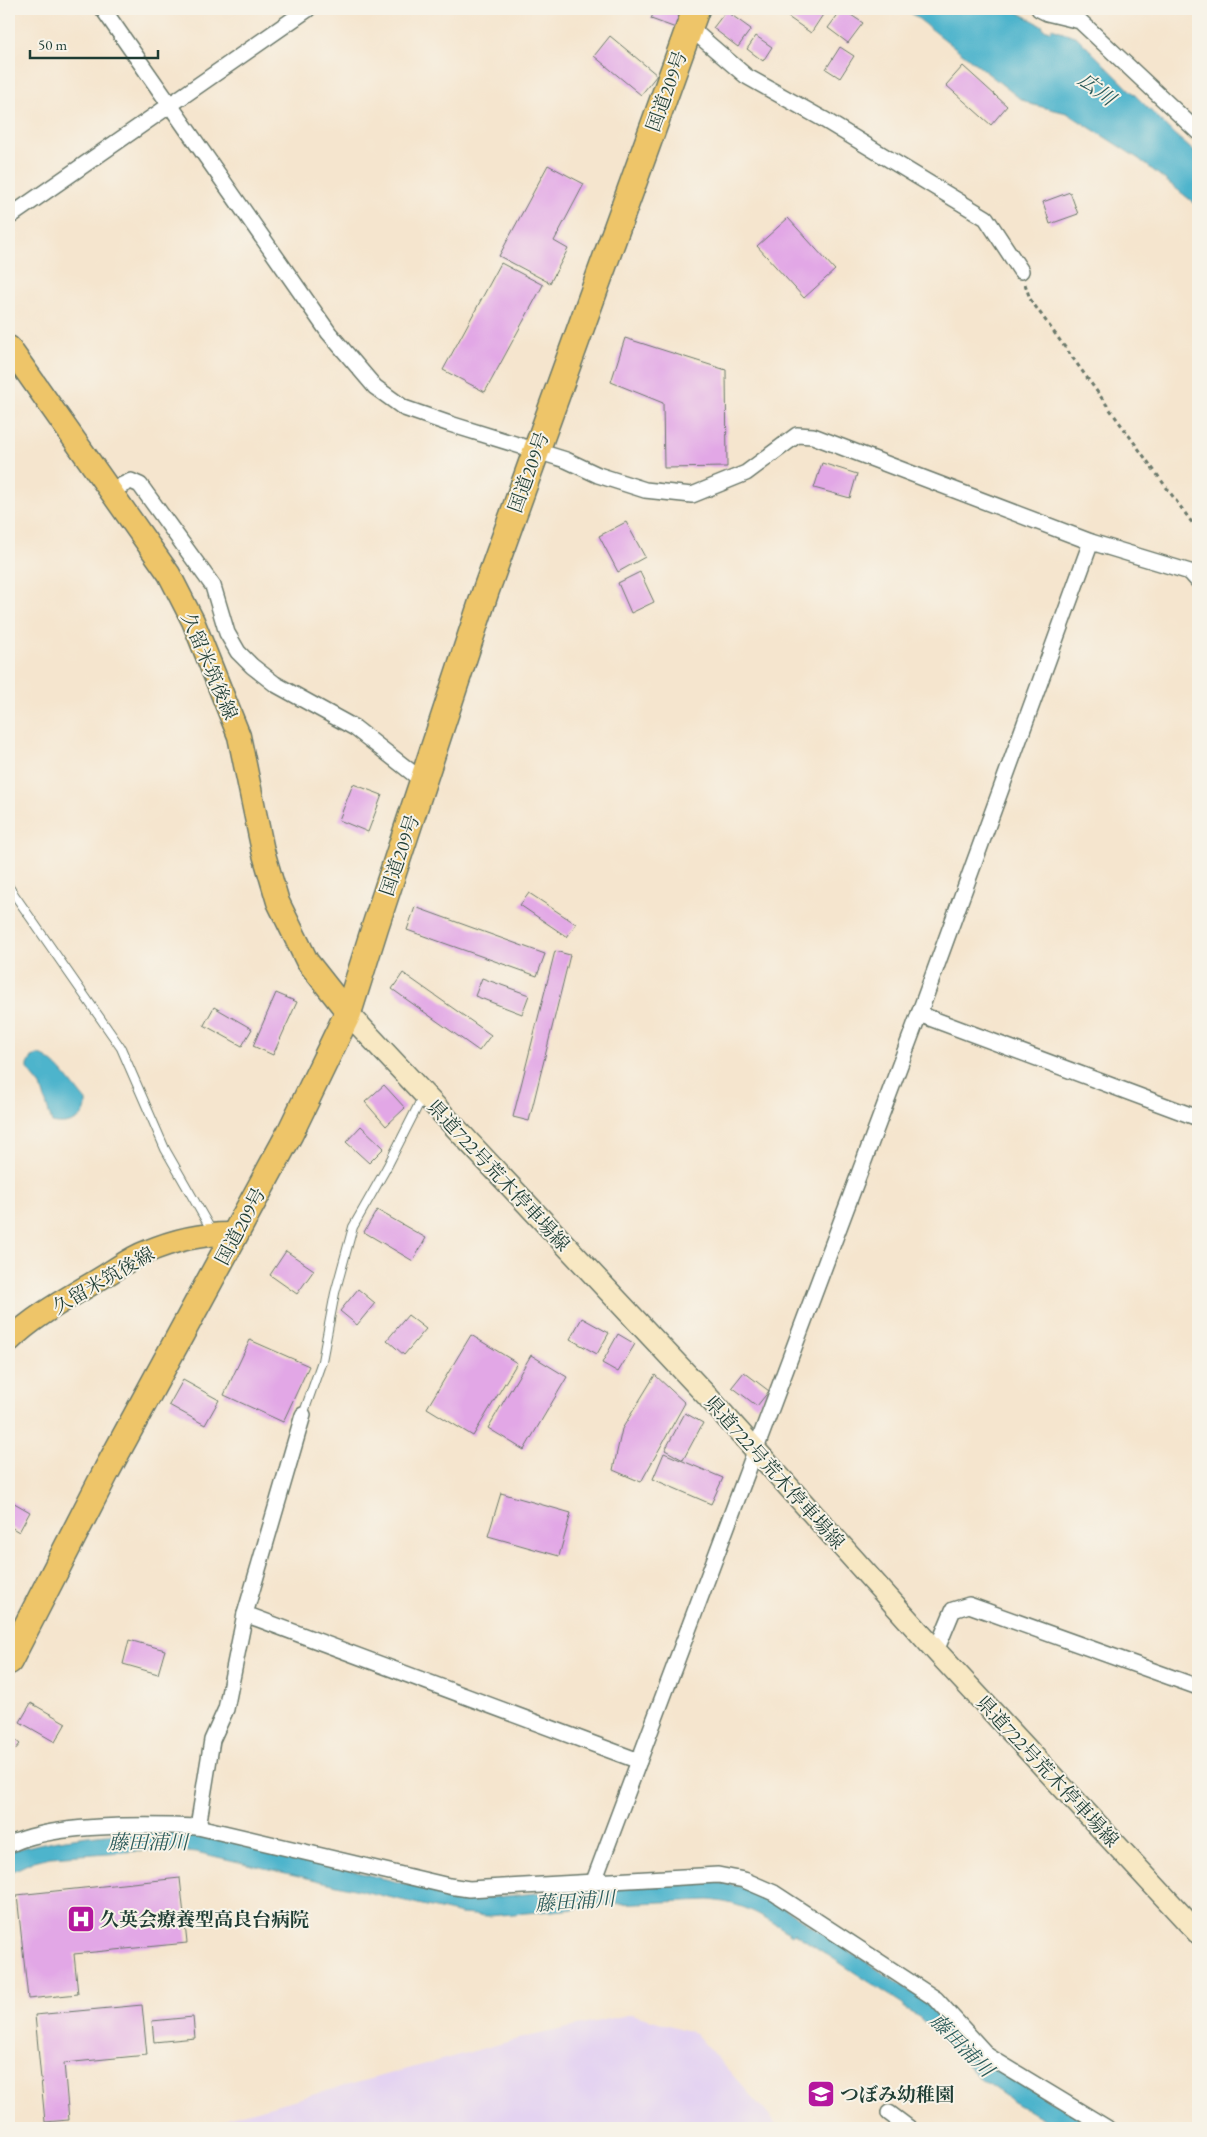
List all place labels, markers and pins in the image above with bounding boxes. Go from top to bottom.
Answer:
hospital icon: 久英会療養型高良台病院 [66,1904,96,1934]
place label: 久英会療養型高良台病院 [100,1907,309,1932]
school or university icon: つぼみ幼稚園 [806,2079,836,2109]
place label: つぼみ幼稚園 [840,2082,954,2107]

